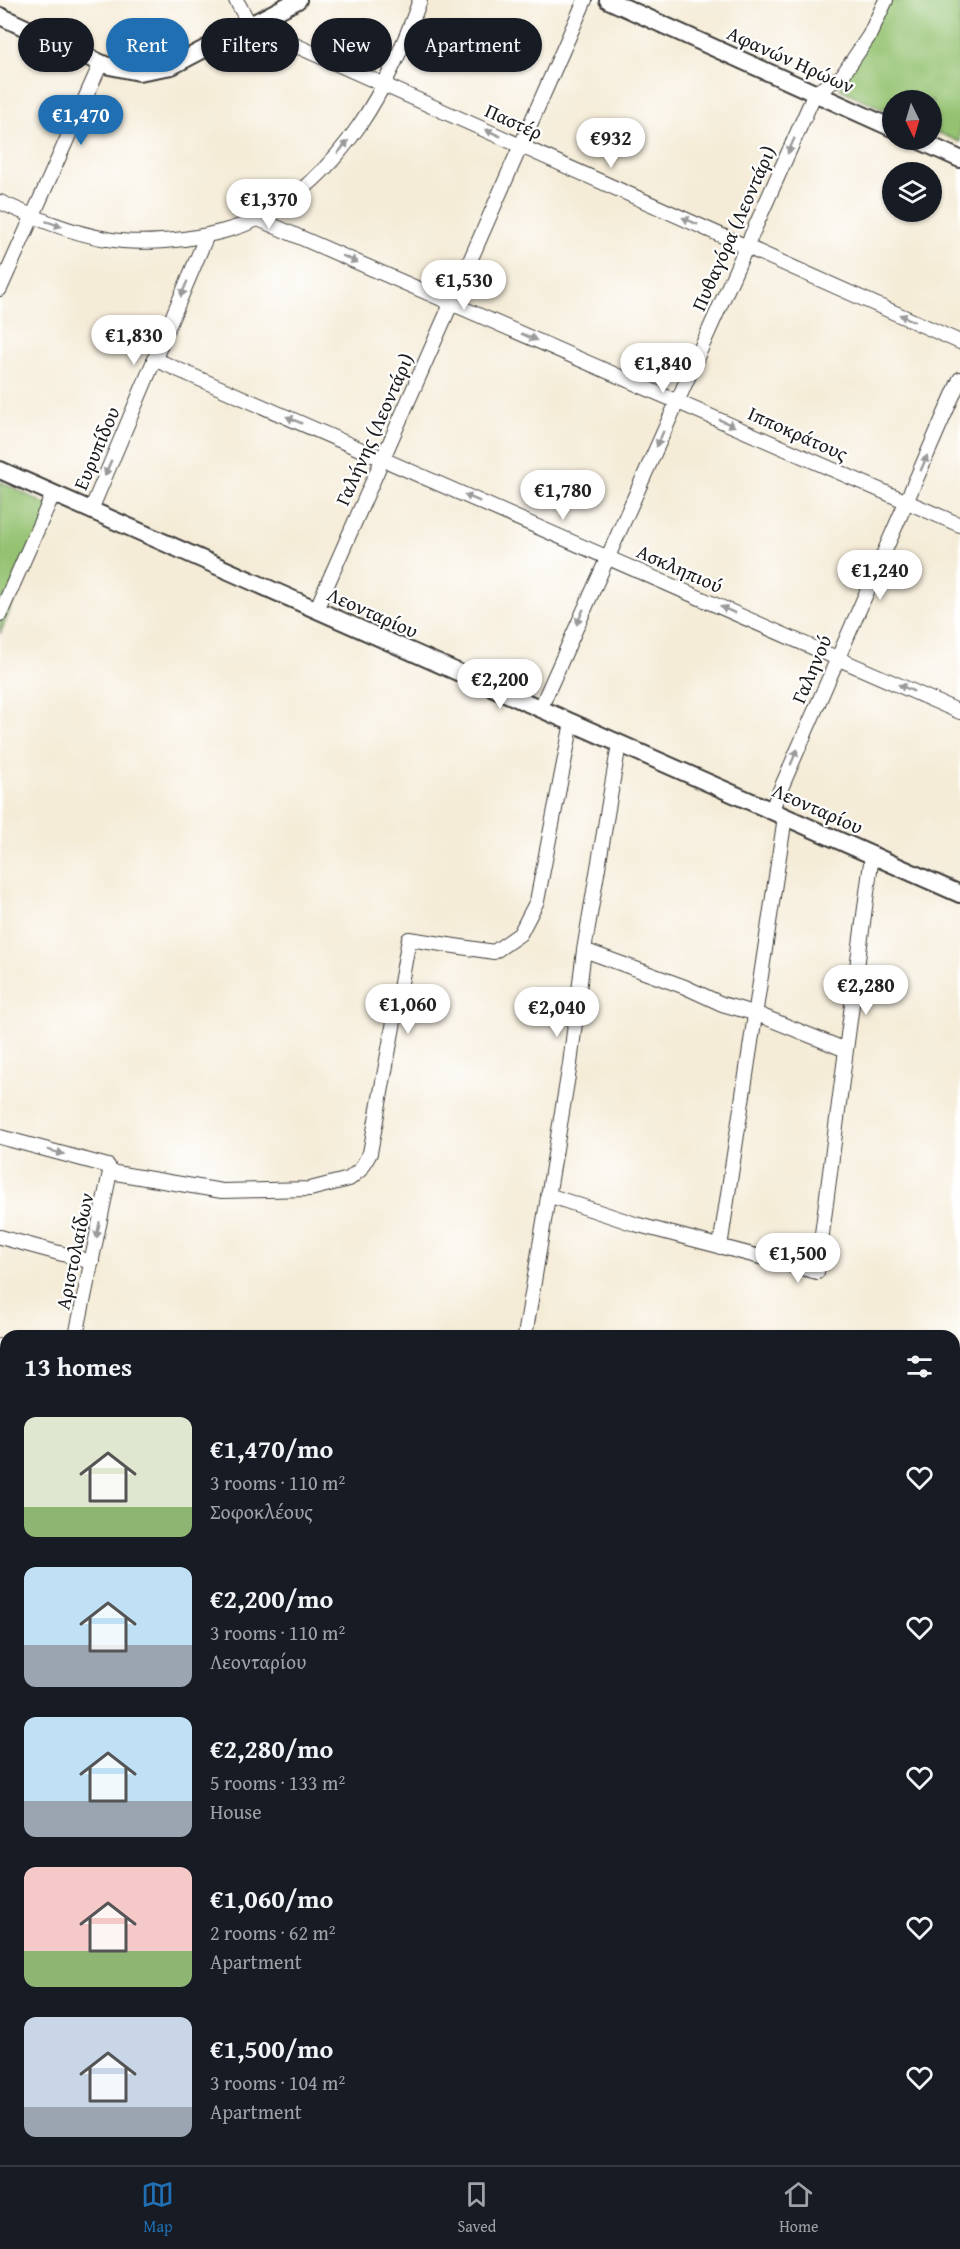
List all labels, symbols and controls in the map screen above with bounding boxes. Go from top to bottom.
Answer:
chip: Buy [18,18,94,72]
chip: Rent [106,18,189,72]
chip: Filters [201,18,299,72]
chip: New [311,18,392,72]
chip: Apartment [404,18,542,72]
street label: Αφανών Ηρώων [723,18,859,100]
north arrow [882,90,942,150]
map controls [882,90,942,222]
pin: €1,470 [32,95,130,146]
street label: Παστέρ [481,96,547,146]
text: €1,470 [52,100,110,129]
pin: €932 [575,118,647,169]
text: €932 [590,123,632,152]
one-way arrow [483,128,501,138]
one-way arrow [786,138,796,156]
one-way arrow [336,139,349,155]
street label: Πυθαγόρα (Λεοντάρι) [684,141,782,315]
button: layers [882,162,942,222]
pin: €1,370 [220,179,318,230]
text: €1,370 [240,184,298,213]
one-way arrow [682,217,699,226]
one-way arrow [45,220,63,230]
one-way arrow [342,254,359,263]
pin: €1,530 [415,260,513,311]
text: €1,530 [435,265,493,294]
one-way arrow [179,280,189,298]
one-way arrow [897,313,915,323]
pin: €1,830 [85,315,183,366]
text: €1,830 [105,320,163,349]
one-way arrow [520,332,538,342]
pin: €1,840 [614,343,712,394]
street label: Γαλήνης (Λεοντάρι) [327,348,421,510]
text: €1,840 [634,348,692,377]
street label: Ιπποκράτους [743,398,853,468]
street label: Ευρυπίδου [65,402,127,494]
one-way arrow [284,415,302,425]
one-way arrow [718,419,736,428]
one-way arrow [655,431,664,448]
one-way arrow [919,454,929,472]
one-way arrow [103,460,113,478]
pin: €1,780 [514,470,612,521]
text: €1,780 [534,475,592,504]
one-way arrow [463,493,481,503]
street label: Ασκληπιού [632,536,728,600]
pin: €1,240 [831,550,929,601]
text: €1,240 [851,555,909,584]
street label: Λεονταρίου [323,579,423,645]
one-way arrow [718,605,736,615]
one-way arrow [576,609,585,626]
street label: Γαληνού [784,630,838,708]
pin: €2,200 [451,659,549,710]
text: €2,200 [471,664,529,693]
one-way arrow [898,684,915,693]
one-way arrow [789,747,799,765]
street label: Λεονταρίου [768,775,868,841]
pin: €2,280 [817,965,915,1016]
text: €2,280 [837,970,895,999]
pin: €1,060 [359,984,457,1035]
pin: €2,040 [508,987,606,1038]
text: €1,060 [379,989,437,1018]
text: €2,040 [528,992,586,1021]
one-way arrow [47,1148,66,1158]
street label: Αριστολαίδων [47,1190,101,1312]
one-way arrow [93,1221,102,1240]
pin: €1,500 [749,1233,847,1284]
text: €1,500 [769,1238,827,1267]
text: 13 homes [24,1347,132,1386]
icon: filters [903,1350,936,1383]
text: €1,470/mo [210,1429,333,1468]
icon: home [72,1441,144,1513]
icon: heart [903,1461,936,1494]
text: 3 rooms · 110 m² [210,1468,345,1497]
text: Σοφοκλέους [210,1497,313,1526]
text: €2,200/mo [210,1579,333,1618]
icon: home [72,1591,144,1663]
icon: heart [903,1611,936,1644]
text: 3 rooms · 110 m² [210,1618,345,1647]
text: Λεονταρίου [210,1647,307,1676]
text: €2,280/mo [210,1729,333,1768]
icon: home [72,1741,144,1813]
icon: heart [903,1761,936,1794]
text: 5 rooms · 133 m² [210,1768,345,1797]
text: House [210,1797,262,1826]
text: €1,060/mo [210,1879,333,1918]
icon: home [72,1891,144,1963]
icon: heart [903,1911,936,1944]
text: 2 rooms · 62 m² [210,1918,336,1947]
text: Apartment [210,1947,302,1976]
text: €1,500/mo [210,2029,333,2068]
icon: home [72,2041,144,2113]
icon: heart [903,2061,936,2094]
text: 3 rooms · 104 m² [210,2068,345,2097]
text: Apartment [210,2097,302,2126]
tab: Map [141,2178,174,2238]
tab: Saved [457,2178,496,2238]
tab: Home [779,2178,819,2238]

